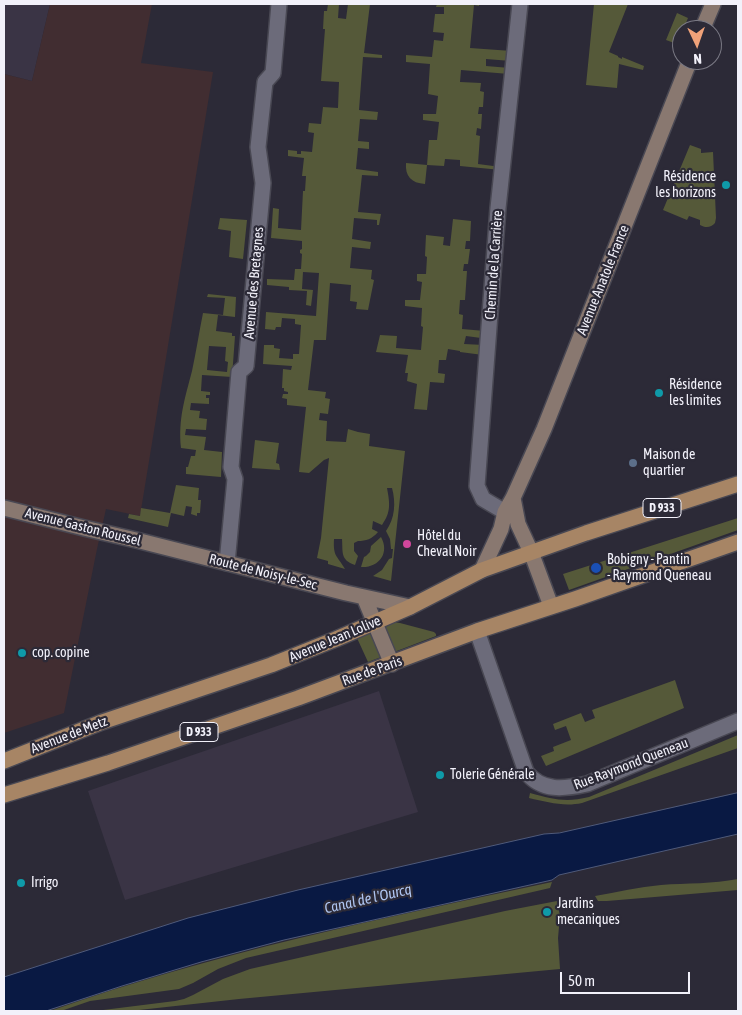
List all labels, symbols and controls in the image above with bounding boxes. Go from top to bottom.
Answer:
north arrow [672,20,722,70]
text: N [693,51,702,67]
place label: Résidence les horizons [655,169,716,202]
marker: Résidence les horizons [720,179,732,191]
street label: Chemin de la Carrière [482,210,506,320]
street label: Avenue Anatole France [573,223,633,337]
street label: Avenue des Bretagnes [241,226,267,340]
place label: Résidence les limites [669,377,722,410]
marker: Résidence les limites [653,387,665,399]
place label: Maison de quartier [643,447,695,480]
marker: Maison de quartier [627,457,639,469]
road number: D 933 [643,498,681,518]
street label: Avenue Gaston Roussel [23,504,143,550]
place label: Hôtel du Cheval Noir [417,528,476,560]
marker: Hôtel du Cheval Noir [401,538,413,550]
street label: Route de Noisy-le-Sec [207,550,319,594]
place label: Bobigny - Pantin - Raymond Queneau [607,552,711,584]
marker: Bobigny - Pantin - Raymond Queneau [589,561,603,575]
street label: Avenue Jean Lolive [287,612,383,666]
place label: cop. copine [32,645,90,661]
marker: cop. copine [16,647,28,659]
street label: Rue de Paris [340,652,404,690]
street label: Avenue de Metz [28,713,110,757]
road number: D 933 [180,722,218,742]
street label: Rue Raymond Queneau [571,734,691,794]
place label: Tolerie Générale [450,767,535,783]
marker: Tolerie Générale [434,769,446,781]
place label: Irrigo [31,875,58,891]
marker: Irrigo [15,877,27,889]
water label: Canal de l'Ourcq [323,880,413,918]
place label: Jardins mecaniques [557,896,620,929]
marker: Jardins mecaniques [541,906,553,918]
scale bar [562,962,692,994]
text: 50 m [568,972,595,989]

